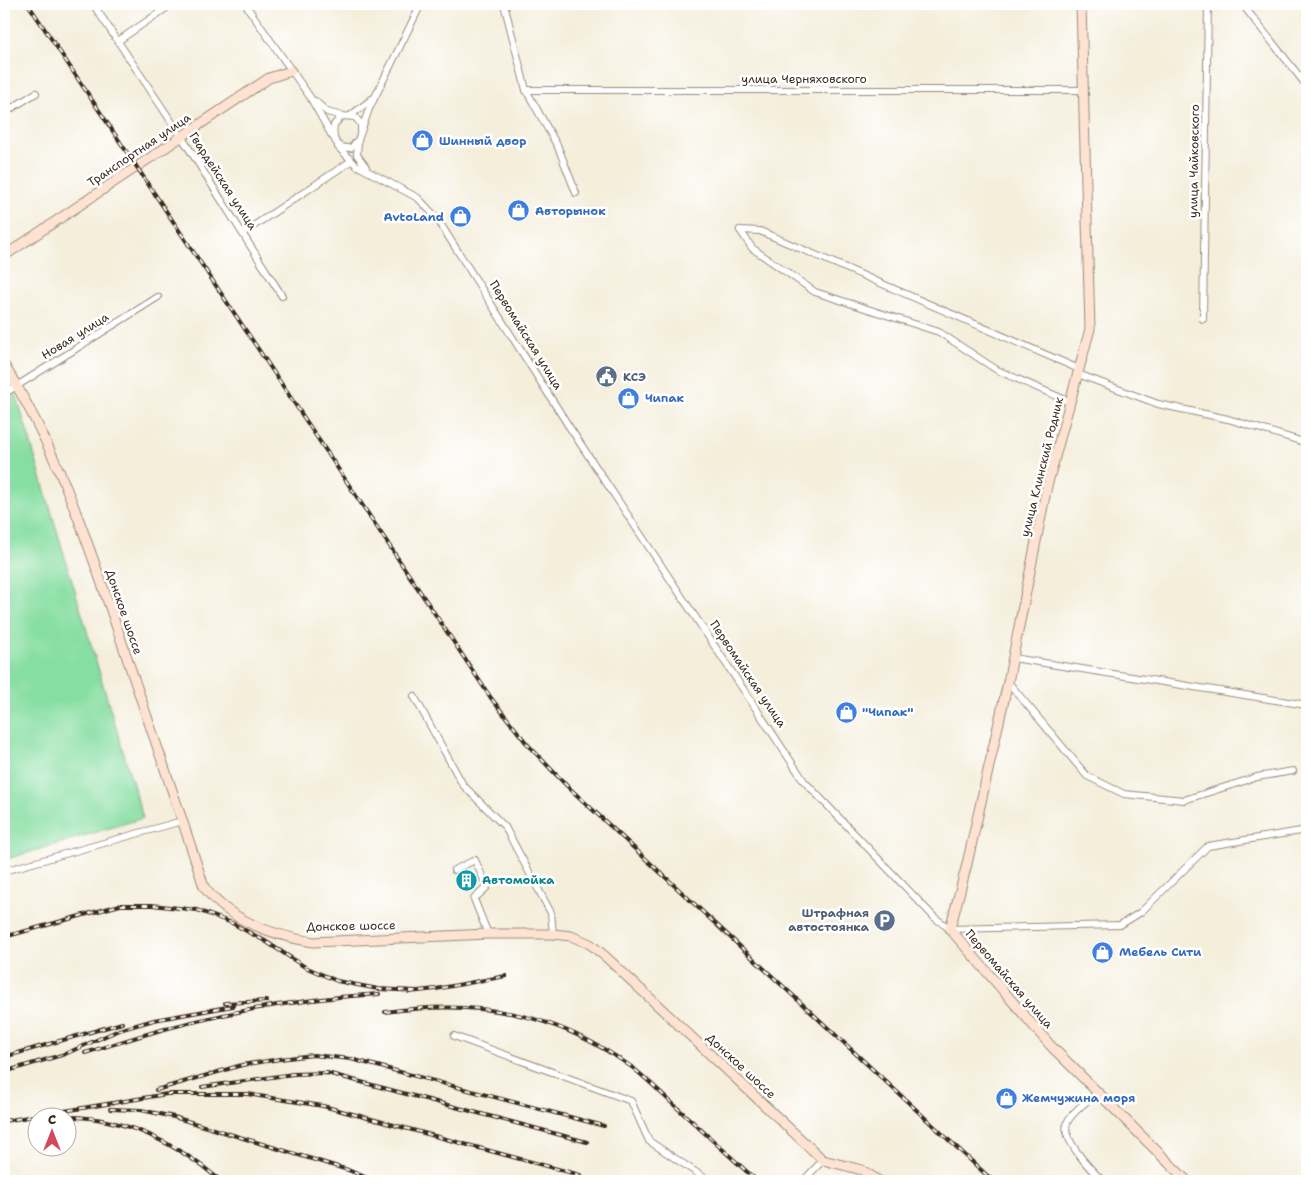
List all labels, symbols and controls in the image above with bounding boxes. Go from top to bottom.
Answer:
street label: улица Черняховского [741,71,867,87]
street label: улица Чайковского [1185,104,1203,218]
street label: Транспортная улица [84,109,194,191]
street label: Гвардейская улица [185,129,261,233]
shop icon: Шинный двор [411,129,435,153]
place label: Шинный двор [439,133,527,149]
shop icon: Авторынок [507,199,531,223]
place label: Авторынок [535,203,606,219]
shop icon: AvtoLand [448,205,472,229]
place label: AvtoLand [383,209,444,225]
street label: Первомайская улица [486,277,566,393]
street label: Новая улица [38,309,112,363]
public building icon: КСЭ [595,365,619,389]
place label: КСЭ [623,369,646,385]
shop icon: Чипак [617,386,641,410]
place label: Чипак [645,390,685,406]
street label: улица Клинский Родник [1017,395,1067,539]
street label: Донское шоссе [102,567,146,657]
street label: Первомайская улица [706,617,790,731]
shop icon: "Чипак" [834,700,858,724]
place label: "Чипак" [862,704,913,720]
building icon: Автомойка [454,868,478,892]
place label: Автомойка [482,872,555,888]
place label: Штрафная автостоянка [788,905,870,935]
parking icon: Штрафная автостоянка [873,908,897,932]
street label: Донское шоссе [306,917,396,935]
street label: Первомайская улица [962,926,1057,1032]
shop icon: Мебель Сити [1091,940,1115,964]
place label: Мебель Сити [1119,944,1202,960]
street label: Донское шоссе [703,1030,779,1102]
shop icon: Жемчужина моря [994,1086,1018,1110]
place label: Жемчужина моря [1022,1090,1135,1106]
north arrow [28,1108,78,1158]
text: С [48,1110,56,1128]

